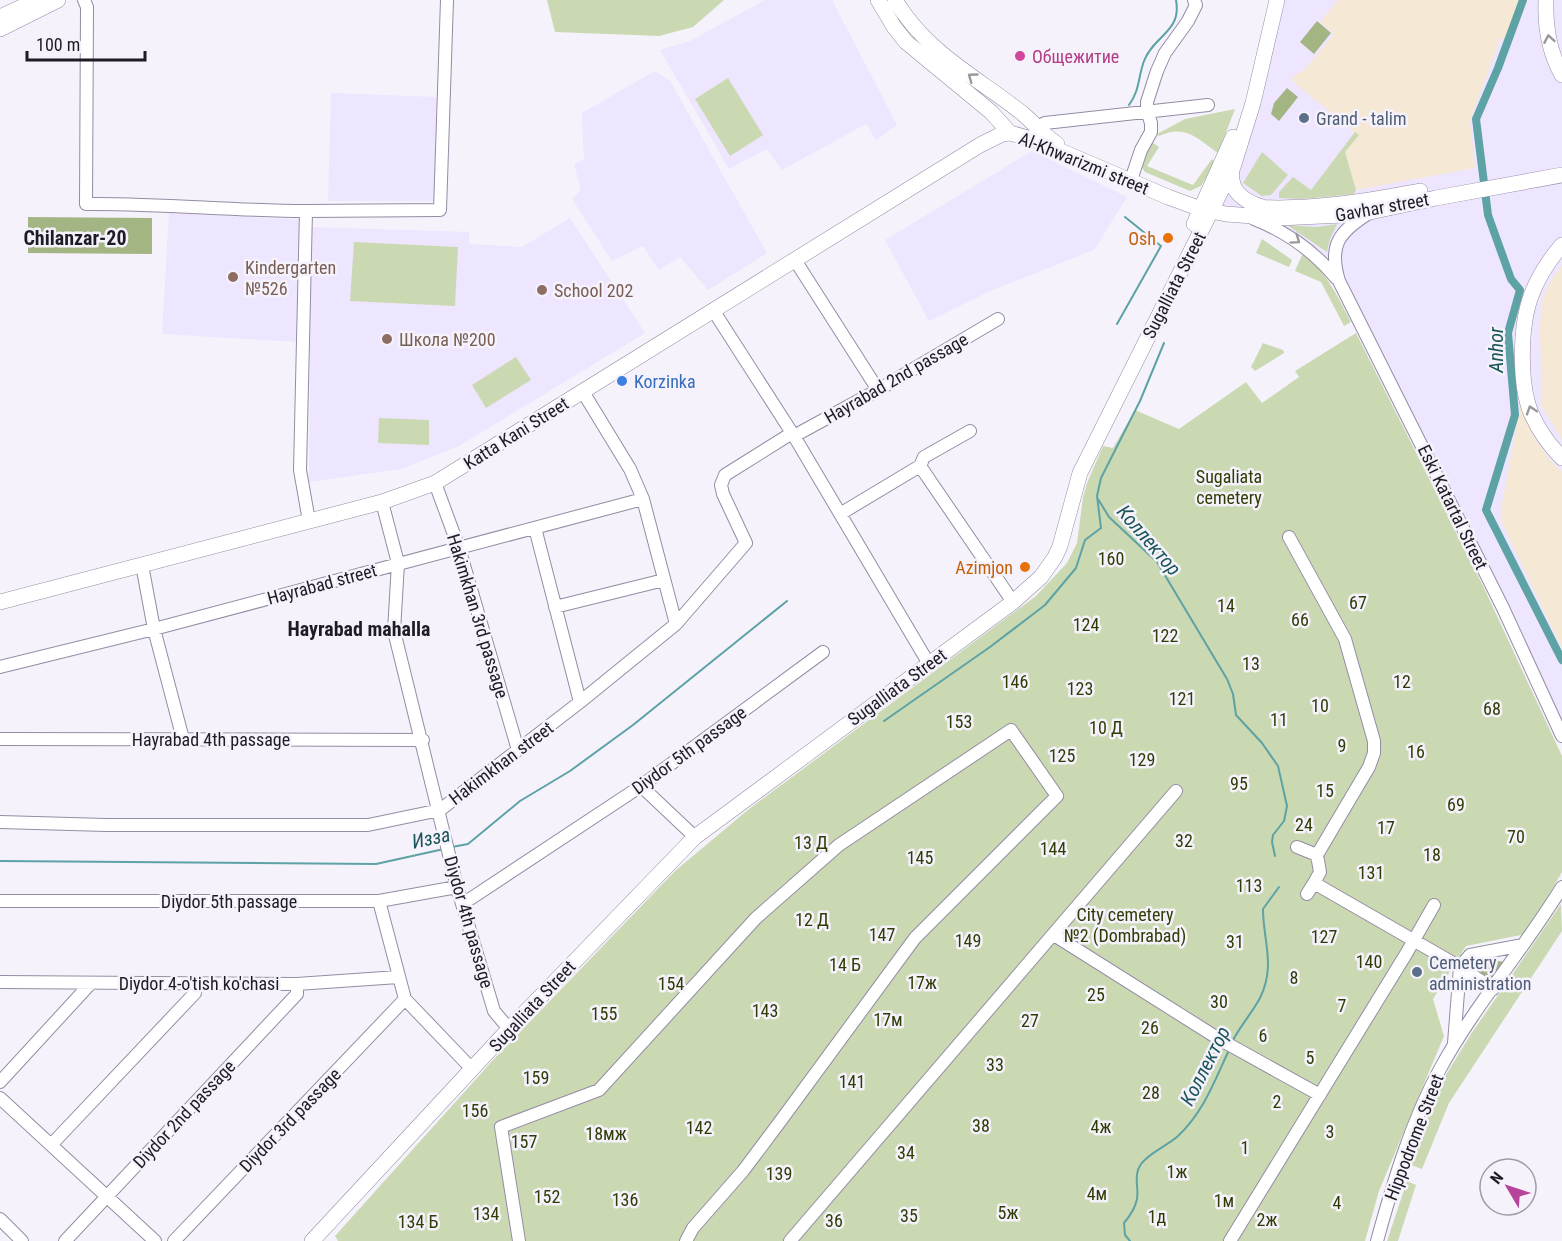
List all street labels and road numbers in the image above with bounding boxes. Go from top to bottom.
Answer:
street label: Al-Khwarizmi street [1016,127,1152,199]
street label: Gavhar street [1333,188,1431,226]
street label: Sugalliata Street [1138,228,1210,342]
street label: Hayrаbаd 2nd passage [820,328,972,428]
street label: Katta Kani Street [460,392,572,474]
street label: Eski Katartal Street [1414,441,1492,573]
street label: Hakimkhаn 3rd passage [443,531,513,701]
street label: Hayrabad street [265,559,379,609]
street label: Sugalliata Street [844,644,950,730]
street label: Diydor 5th passage [628,701,750,799]
street label: Hakimkhаn street [445,717,557,809]
street label: Hayrabad 4th passage [132,729,290,750]
street label: Diydor 4th passage [440,854,498,990]
street label: Diydor 5th passage [161,891,297,912]
street label: Sugalliata Street [484,956,580,1056]
street label: Diydor 4-o'tish ko'chasi [119,973,279,994]
street label: Diydor 2nd passage [129,1056,239,1172]
street label: Diydor 3rd passage [235,1064,345,1176]
street label: Hippodrome Street [1380,1071,1448,1203]

